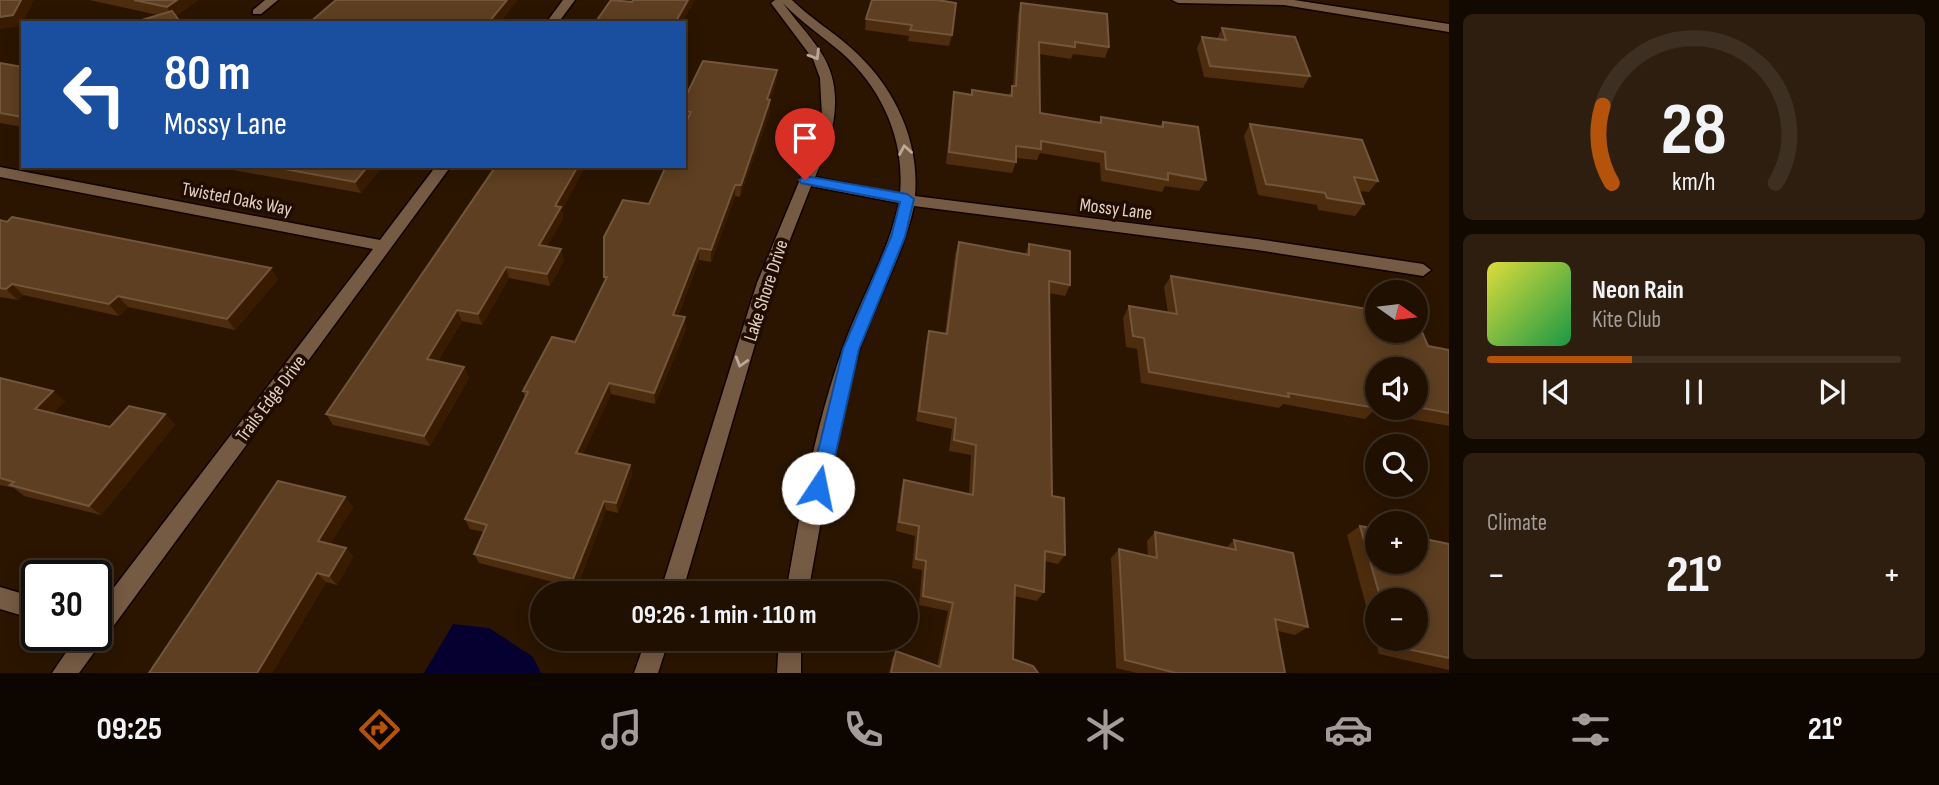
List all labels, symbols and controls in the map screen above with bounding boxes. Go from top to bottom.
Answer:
text: 80 m [164,45,251,104]
one-way arrow [807,47,820,60]
icon: left [49,49,140,140]
text: 28 [1661,87,1727,175]
text: Mossy Lane [164,105,287,144]
pin [775,108,835,180]
icon: arrive [786,119,824,157]
one-way arrow [898,144,913,156]
text: km/h [1672,167,1716,198]
street label: Twisted Oaks Way [180,178,294,222]
street label: Mossy Lane [1078,194,1153,225]
street label: Lake Shore Drive [739,237,794,344]
text: Neon Rain [1592,275,1684,306]
north arrow [1365,280,1428,343]
map controls [1365,280,1428,651]
text: Kite Club [1592,306,1661,334]
street label: Trails Edge Drive [231,351,311,447]
one-way arrow [735,356,750,368]
button: sound [1365,357,1428,420]
icon: previous [1537,373,1575,411]
icon: pause [1675,373,1713,411]
icon: next [1813,373,1851,411]
button: search [1365,434,1428,497]
position arrow [781,451,855,525]
text: Climate [1487,509,1547,537]
button: + [1365,511,1428,574]
text: 21° [1666,544,1722,607]
text: − [1487,553,1506,598]
text: + [1882,553,1901,598]
speed limit sign: 30 [21,560,112,651]
button: − [1365,588,1428,651]
text: 09:26 · 1 min · 110 m [631,600,817,631]
icon: directions [355,705,404,754]
icon: music [597,705,646,754]
icon: phone [839,705,888,754]
icon: climate [1081,705,1130,754]
icon: car [1324,705,1373,754]
icon: filters [1566,705,1615,754]
text: 09:25 [97,710,162,749]
text: 21° [1808,710,1842,749]

